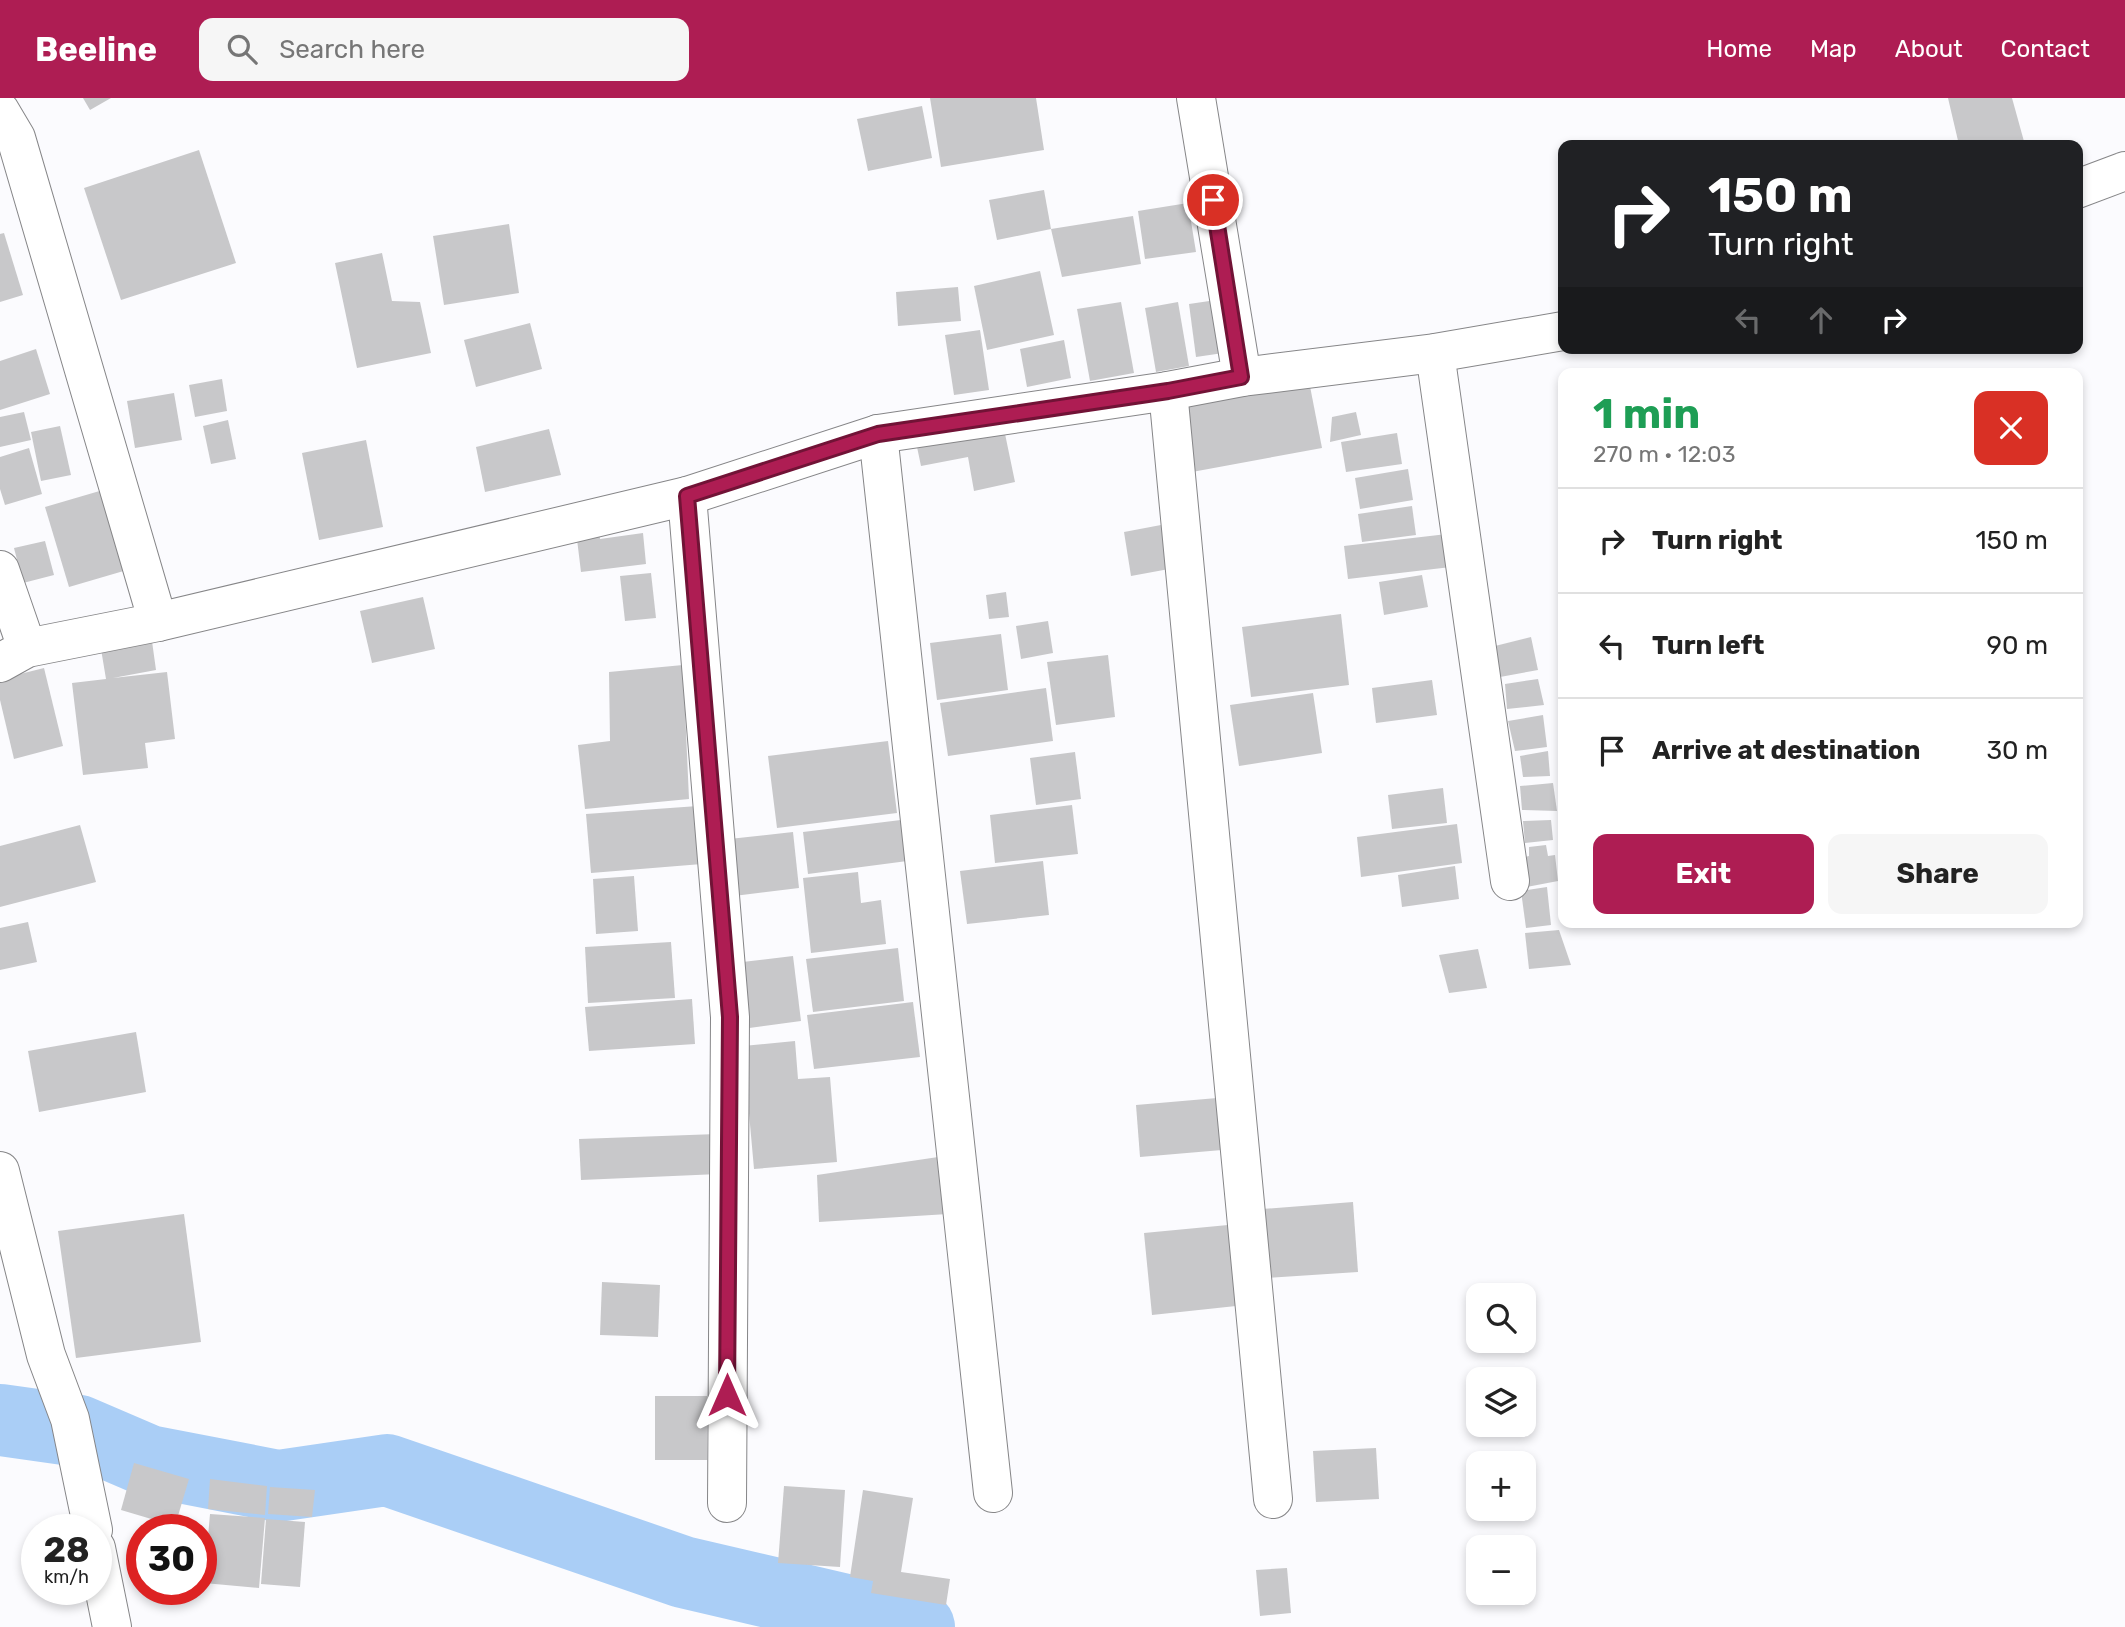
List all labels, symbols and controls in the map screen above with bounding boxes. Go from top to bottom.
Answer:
search box [199,18,689,81]
text: Beeline [35,30,157,69]
icon: search [223,30,261,68]
text: Search here [279,34,425,65]
text: Home [1706,35,1772,63]
text: Map [1810,35,1857,63]
text: About [1895,35,1963,63]
text: Contact [2001,35,2090,63]
text: 150 m [1708,166,1853,224]
icon: right [1593,168,1684,259]
pin [1183,170,1243,230]
icon: arrive [1194,181,1232,219]
text: Turn right [1708,225,1853,263]
icon: left [1729,301,1767,339]
icon: ahead [1802,301,1840,339]
icon: right [1875,301,1913,339]
text: 1 min [1593,389,1700,439]
button: close [1974,391,2048,465]
text: 270 m · 12:03 [1593,440,1736,468]
icon: right [1593,522,1631,560]
text: Turn right [1652,525,1782,556]
text: 150 m [1975,525,2048,556]
icon: left [1593,627,1631,665]
text: Turn left [1652,630,1764,661]
text: 90 m [1987,630,2048,661]
icon: arrive [1593,732,1631,770]
text: Arrive at destination [1652,735,1920,766]
text: 30 m [1986,735,2048,766]
button: Exit [1593,834,1814,914]
button: Share [1828,834,2048,914]
map controls [1466,1283,1536,1605]
button: search [1466,1283,1536,1353]
position arrow [690,1358,764,1432]
button: layers [1466,1367,1536,1437]
button: + [1466,1451,1536,1521]
speed limit sign: 30 [126,1514,217,1605]
text: 28 [43,1529,90,1571]
button: − [1466,1535,1536,1605]
text: km/h [44,1566,89,1588]

